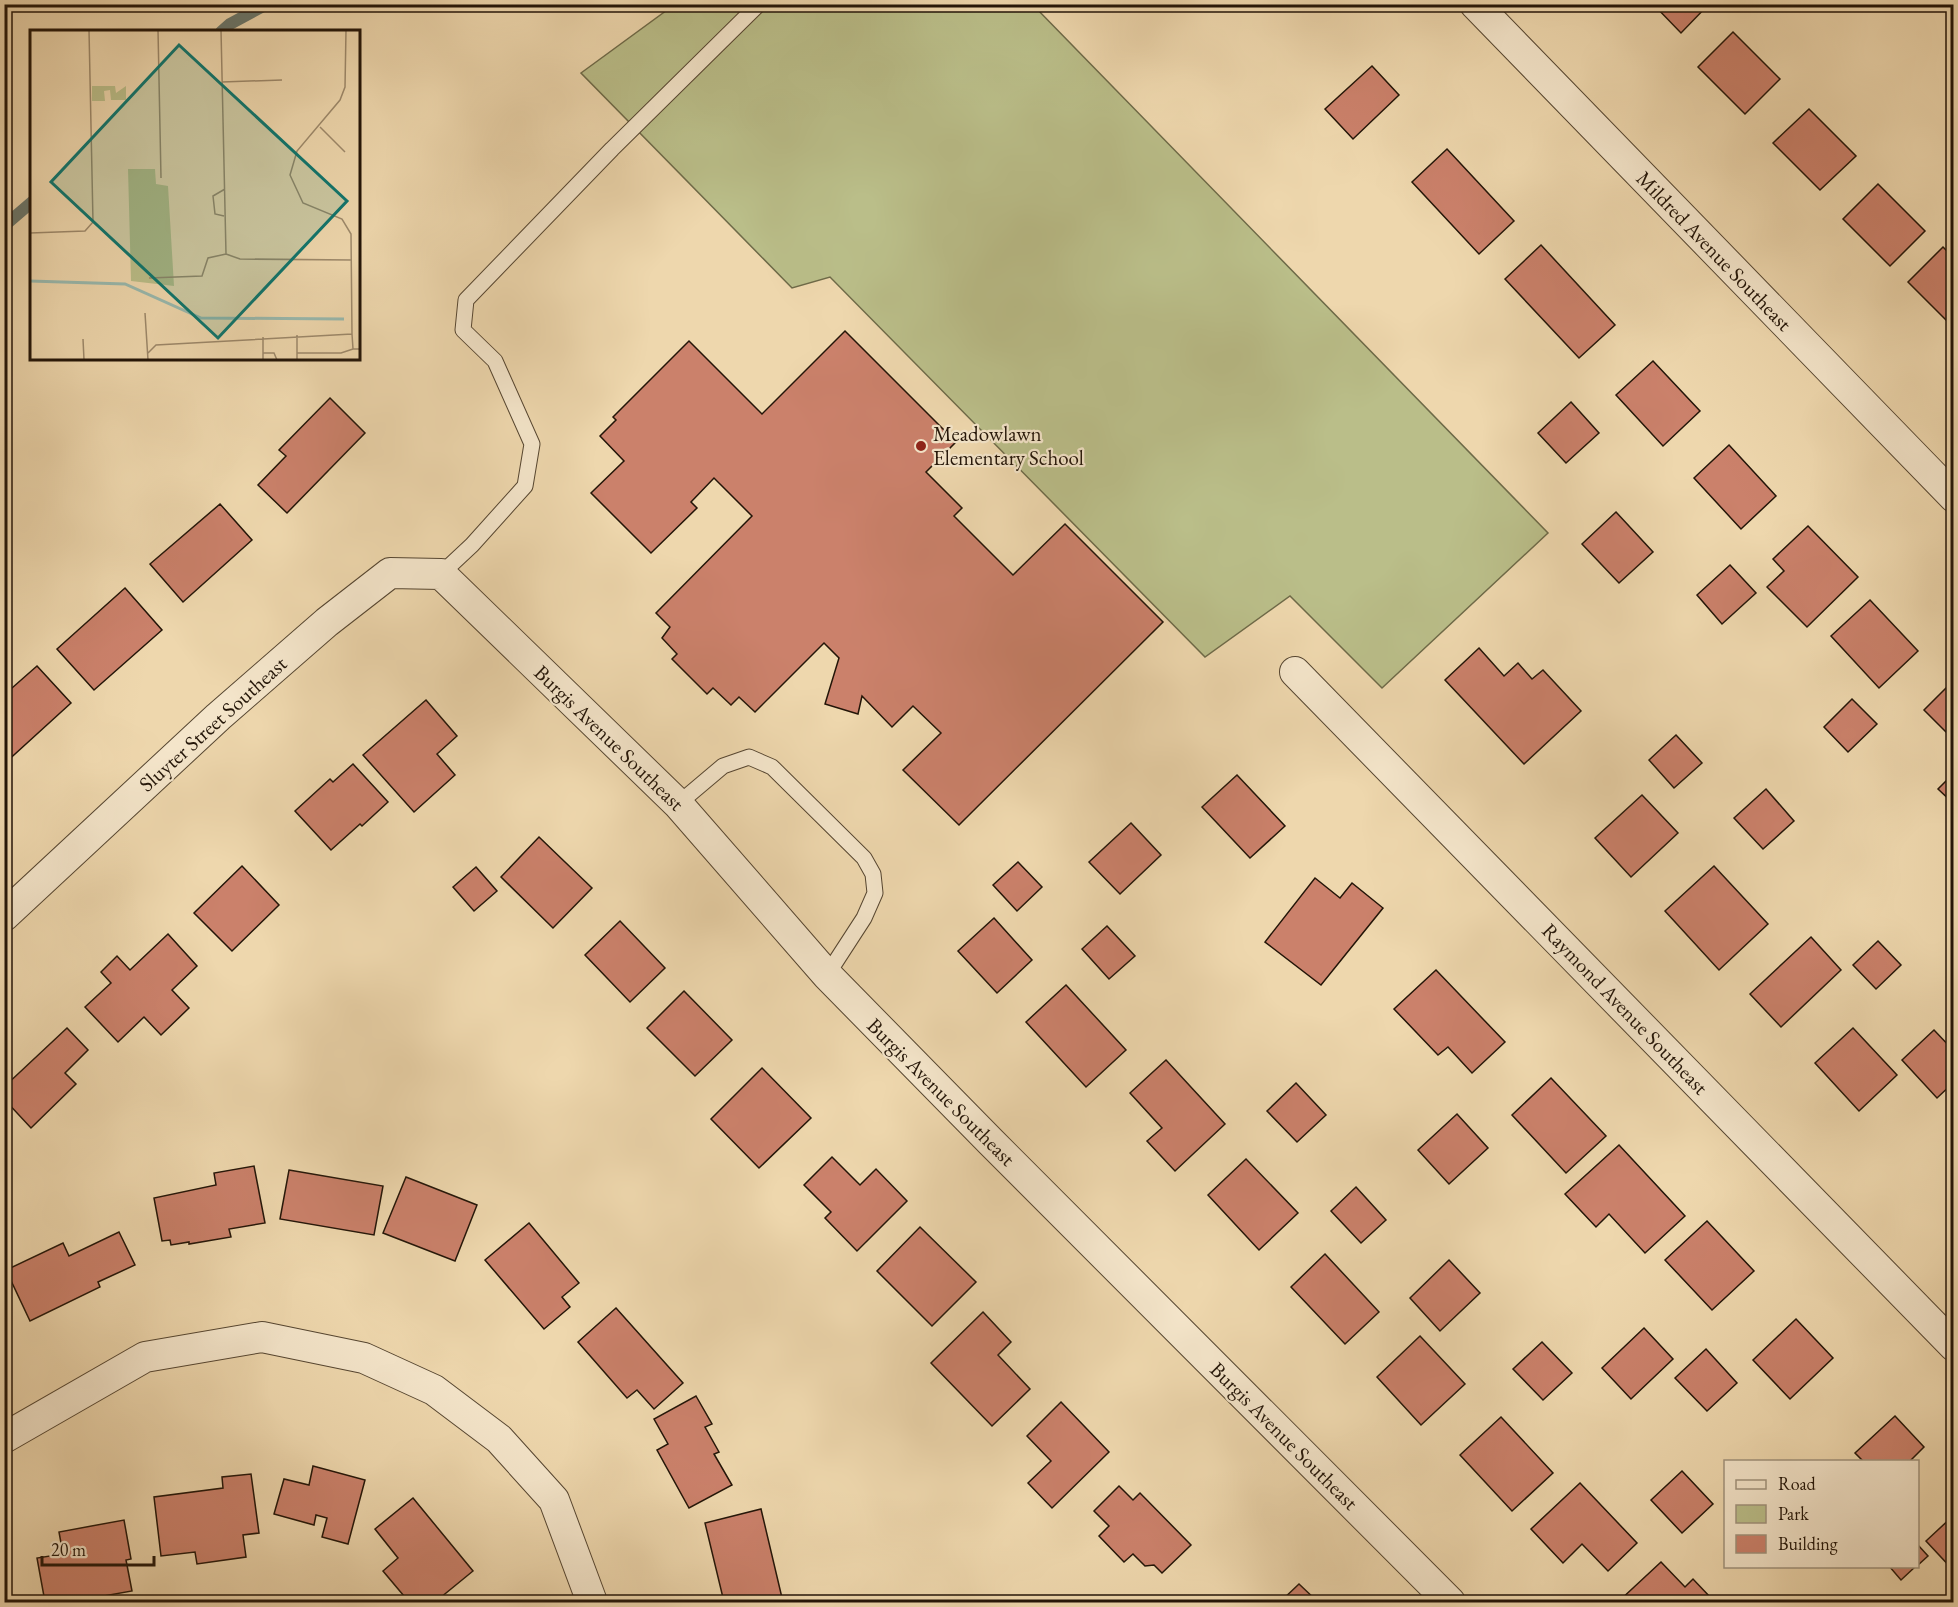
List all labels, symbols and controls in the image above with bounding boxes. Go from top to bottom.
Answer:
inset map [30,30,360,360]
street label: Mildred Avenue Southeast [1631,165,1798,337]
place label: Meadowlawn Elementary School [933,420,1084,471]
marker: Meadowlawn Elementary School [914,439,928,453]
street label: Sluyter Street Southeast [133,650,293,797]
street label: Burgis Avenue Southeast [528,659,690,817]
street label: Raymond Avenue Southeast [1536,917,1715,1100]
street label: Burgis Avenue Southeast [862,1012,1021,1172]
street label: Burgis Avenue Southeast [1205,1356,1364,1516]
legend [1724,1460,1919,1568]
text: Road [1778,1472,1817,1495]
text: Park [1778,1502,1809,1525]
scale bar [42,1529,154,1567]
text: Building [1778,1532,1838,1555]
text: 20 m [51,1538,86,1561]

